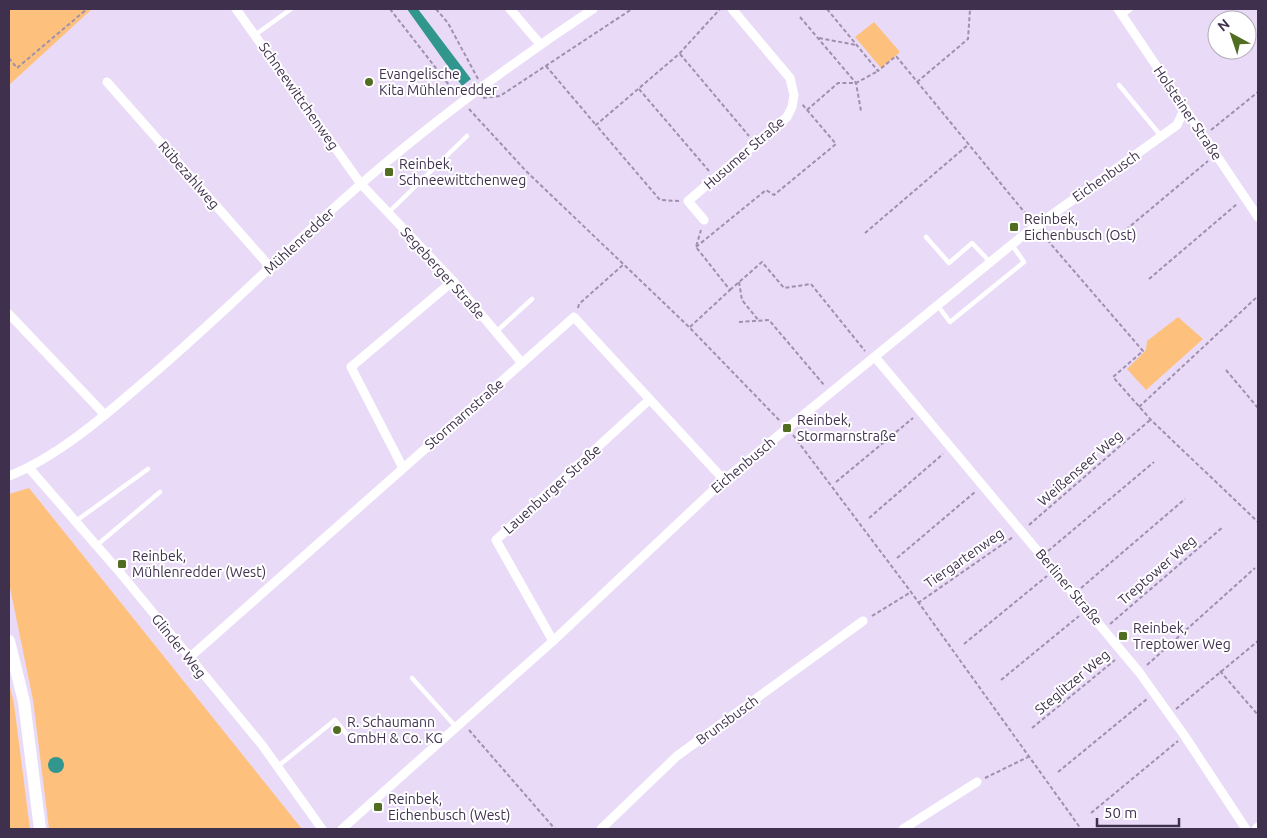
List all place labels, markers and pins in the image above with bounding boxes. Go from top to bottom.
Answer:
place label: Evangelische Kita Mühlenredder [379,66,498,98]
marker: Evangelische Kita Mühlenredder [363,76,375,88]
place label: Reinbek, Schneewittchenweg [399,156,526,188]
marker: Reinbek, Schneewittchenweg [383,166,395,178]
place label: Reinbek, Eichenbusch (Ost) [1024,211,1136,243]
marker: Reinbek, Eichenbusch (Ost) [1008,221,1020,233]
place label: Reinbek, Stormarnstraße [797,412,896,444]
marker: Reinbek, Stormarnstraße [781,422,793,434]
place label: Reinbek, Mühlenredder (West) [132,548,266,580]
marker: Reinbek, Mühlenredder (West) [116,558,128,570]
place label: Reinbek, Treptower Weg [1133,620,1231,652]
marker: Reinbek, Treptower Weg [1117,630,1129,642]
place label: R. Schaumann GmbH & Co. KG [347,714,443,746]
marker: R. Schaumann GmbH & Co. KG [331,724,343,736]
place label: Reinbek, Eichenbusch (West) [388,791,510,823]
marker: Reinbek, Eichenbusch (West) [372,801,384,813]

